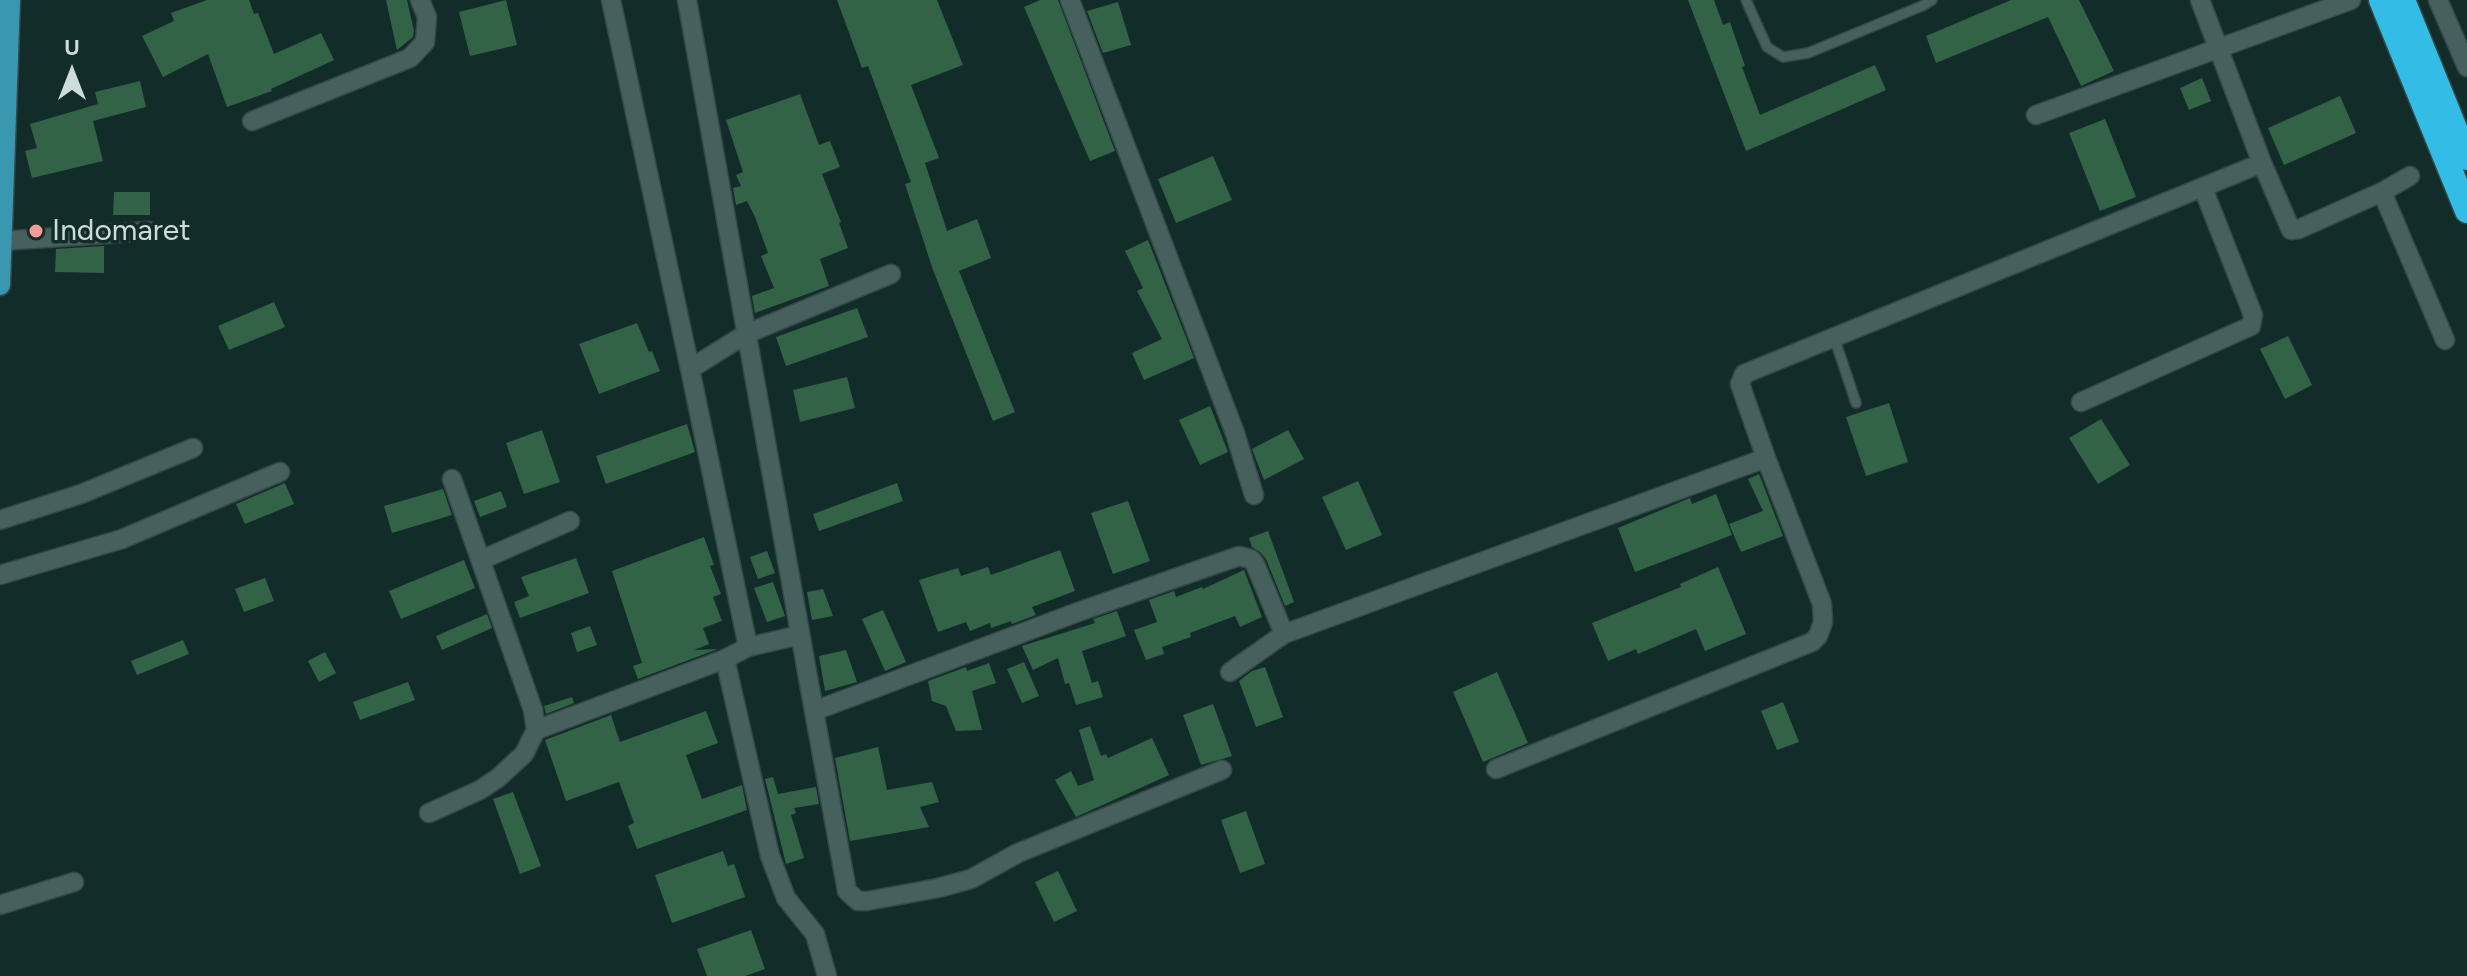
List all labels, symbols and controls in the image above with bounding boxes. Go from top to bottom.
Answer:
north arrow [32,32,112,112]
text: U [64,34,80,61]
place label: Indomaret [52,213,191,249]
marker: Indomaret [27,222,45,240]

